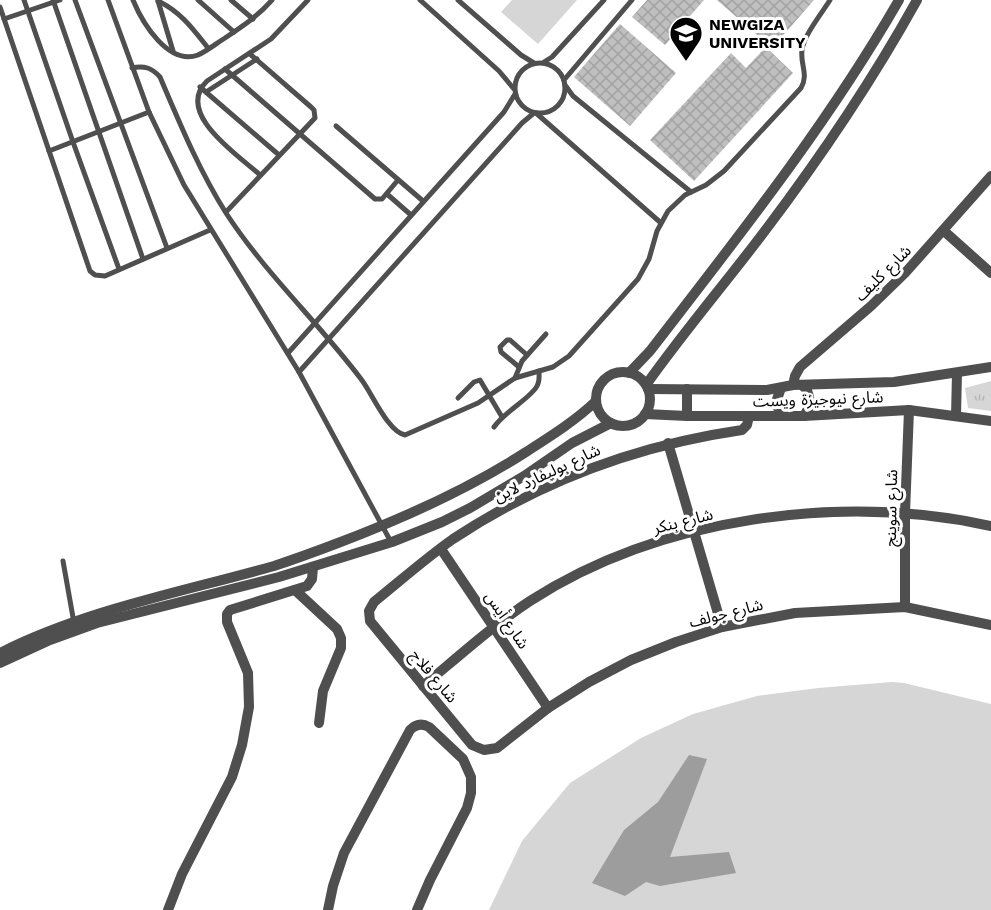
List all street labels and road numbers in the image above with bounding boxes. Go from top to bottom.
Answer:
street label: شارع كليف [851,241,917,307]
street label: شارع نيوجيزة ويست [752,387,884,414]
street label: شارع بوليفارد لاين [491,440,605,509]
street label: شارع سوينج [881,469,904,547]
street label: شارع بنكر [650,504,716,541]
street label: شارع أيس [478,588,533,654]
street label: شارع جولف [687,595,766,634]
street label: شارع فلاج [404,646,462,708]

